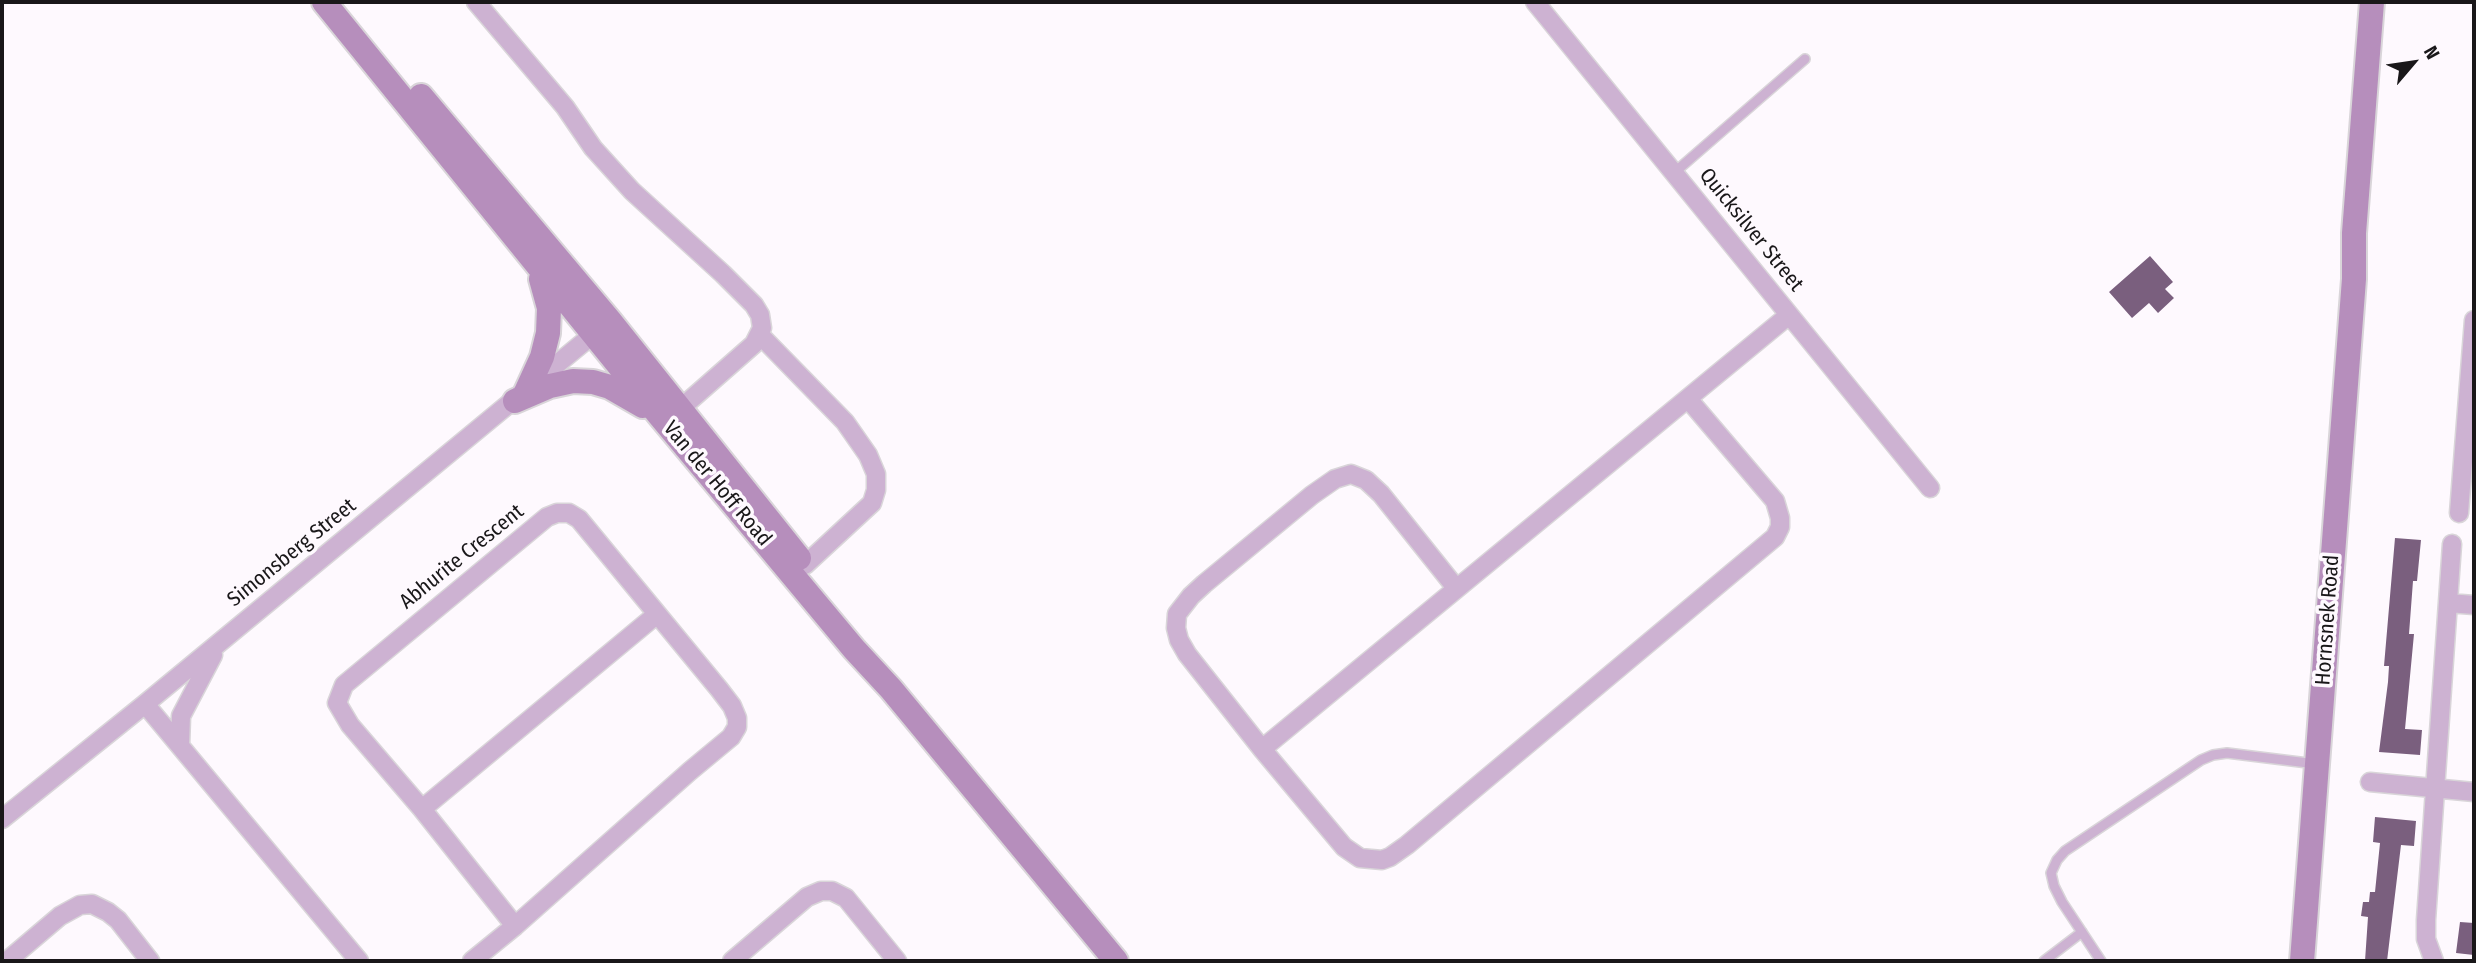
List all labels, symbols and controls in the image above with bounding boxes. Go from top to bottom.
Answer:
north arrow [2378,28,2448,98]
text: N [2419,42,2445,63]
street label: Quicksilver Street [1694,163,1808,297]
street label: Van der Hoff Road [657,416,777,552]
street label: Simonsberg Street [223,494,361,612]
street label: Abhurite Crescent [395,499,529,615]
street label: Hornsnek Road [2311,554,2345,686]

